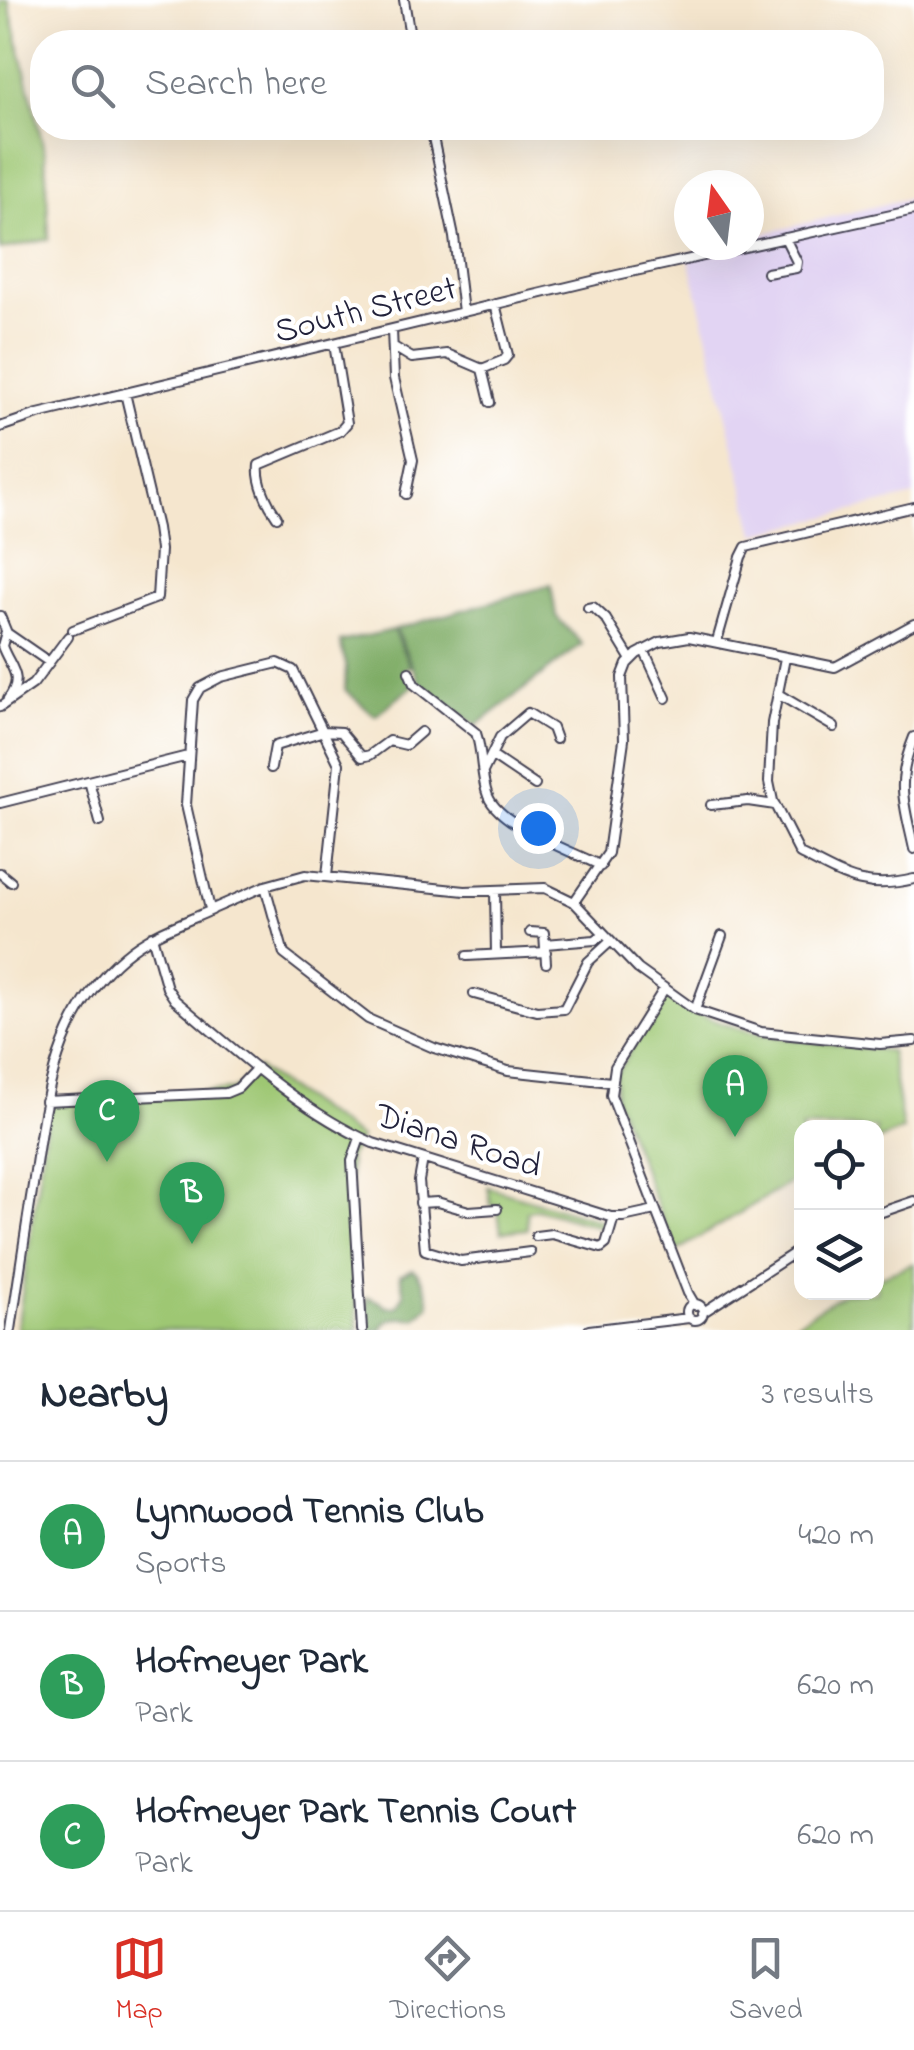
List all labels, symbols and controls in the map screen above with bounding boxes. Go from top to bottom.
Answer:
search box [30,30,884,140]
text: Search here [145,57,327,113]
icon: search [65,58,120,113]
north arrow [674,170,764,260]
street label: South Street [269,264,462,359]
your location [513,803,564,854]
pin: A [702,1054,768,1137]
pin: C [74,1080,140,1162]
street label: Diana Road [367,1091,548,1193]
map controls [794,1120,884,1300]
button: locate [794,1120,884,1210]
pin: B [160,1162,224,1244]
button: layers [794,1210,884,1300]
text: Nearby [40,1365,168,1426]
text: 3 results [762,1372,874,1419]
text: Lynnwood Tennis Club [135,1485,483,1541]
text: A [63,1513,82,1560]
text: 420 m [798,1513,874,1560]
text: Sports [135,1541,227,1588]
text: Hofmeyer Park [135,1635,368,1691]
text: B [62,1663,83,1710]
text: 620 m [797,1663,874,1710]
text: Park [135,1691,193,1738]
text: Hofmeyer Park Tennis Court [135,1785,576,1841]
text: C [64,1813,81,1860]
text: 620 m [797,1813,874,1860]
text: Park [135,1841,193,1888]
tab: Map [112,1931,167,2032]
tab: Directions [390,1931,506,2032]
tab: Saved [729,1931,802,2032]

